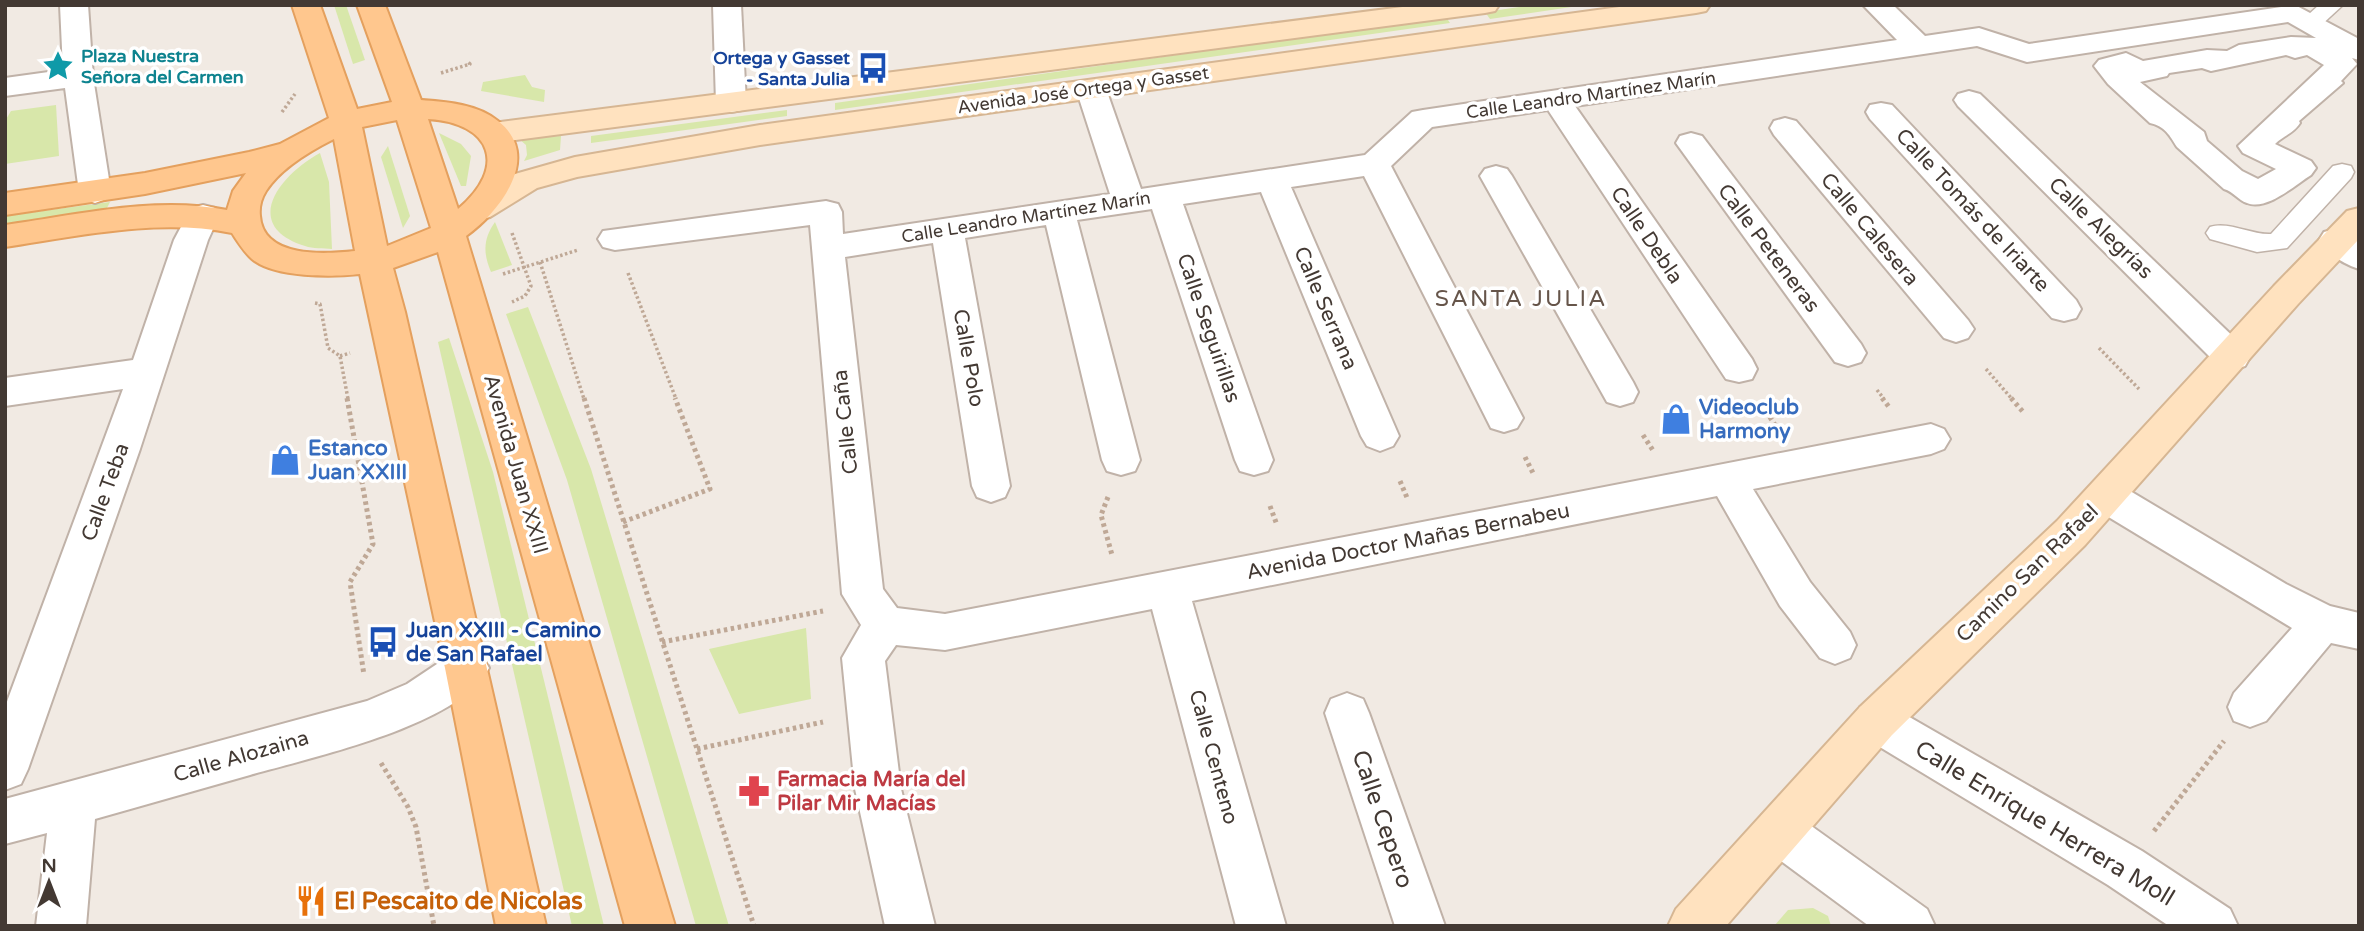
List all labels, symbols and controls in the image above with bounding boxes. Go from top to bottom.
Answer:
place label: Plaza Nuestra Señora del Carmen [81,45,244,88]
place label: Ortega y Gasset - Santa Julia [713,47,850,90]
place icon: Plaza Nuestra Señora del Carmen [41,49,75,83]
bus stop icon: Ortega y Gasset - Santa Julia [856,51,890,85]
street label: Avenida José Ortega y Gasset [956,61,1210,119]
street label: Calle Leandro Martínez Marín [1465,67,1717,123]
street label: Calle Tomás de Iriarte [1890,123,2055,297]
street label: Calle Calesera [1815,168,1924,291]
street label: Calle Alegrías [2043,172,2158,284]
street label: Calle Peteneras [1712,179,1825,317]
street label: Calle Debla [1605,182,1688,289]
street label: Calle Leandro Martínez Marín [900,186,1152,248]
street label: Calle Serrana [1288,243,1363,374]
street label: Calle Seguirillas [1171,250,1246,406]
district label: SANTA JULIA [1435,285,1607,313]
street label: Calle Polo [948,307,989,409]
street label: Calle Caña [828,368,863,476]
street label: Avenida Juan XXIII [478,371,553,557]
place label: Videoclub Harmony [1699,395,1799,444]
shop icon: Videoclub Harmony [1659,402,1693,436]
place label: Estanco Juan XXIII [307,436,407,485]
street label: Calle Teba [76,440,135,545]
shop icon: Estanco Juan XXIII [268,443,302,477]
street label: Avenida Doctor Mañas Bernabeu [1244,498,1572,585]
street label: Camino San Rafael [1951,499,2104,648]
place label: Juan XXIII - Camino de San Rafael [405,618,602,667]
bus stop icon: Juan XXIII - Camino de San Rafael [366,625,400,659]
street label: Calle Centeno [1184,687,1243,827]
street label: Calle Alozaina [170,725,312,788]
street label: Calle Enrique Herrera Moll [1910,734,2180,913]
street label: Calle Cepero [1345,746,1420,892]
place label: Farmacia María del Pilar Mir Macías [777,767,966,816]
pharmacy icon: Farmacia María del Pilar Mir Macías [737,774,771,808]
north arrow [14,847,84,917]
text: N [41,855,57,877]
restaurant icon: El Pescaito de Nicolas [294,884,328,918]
place label: El Pescaito de Nicolas [334,887,583,916]

